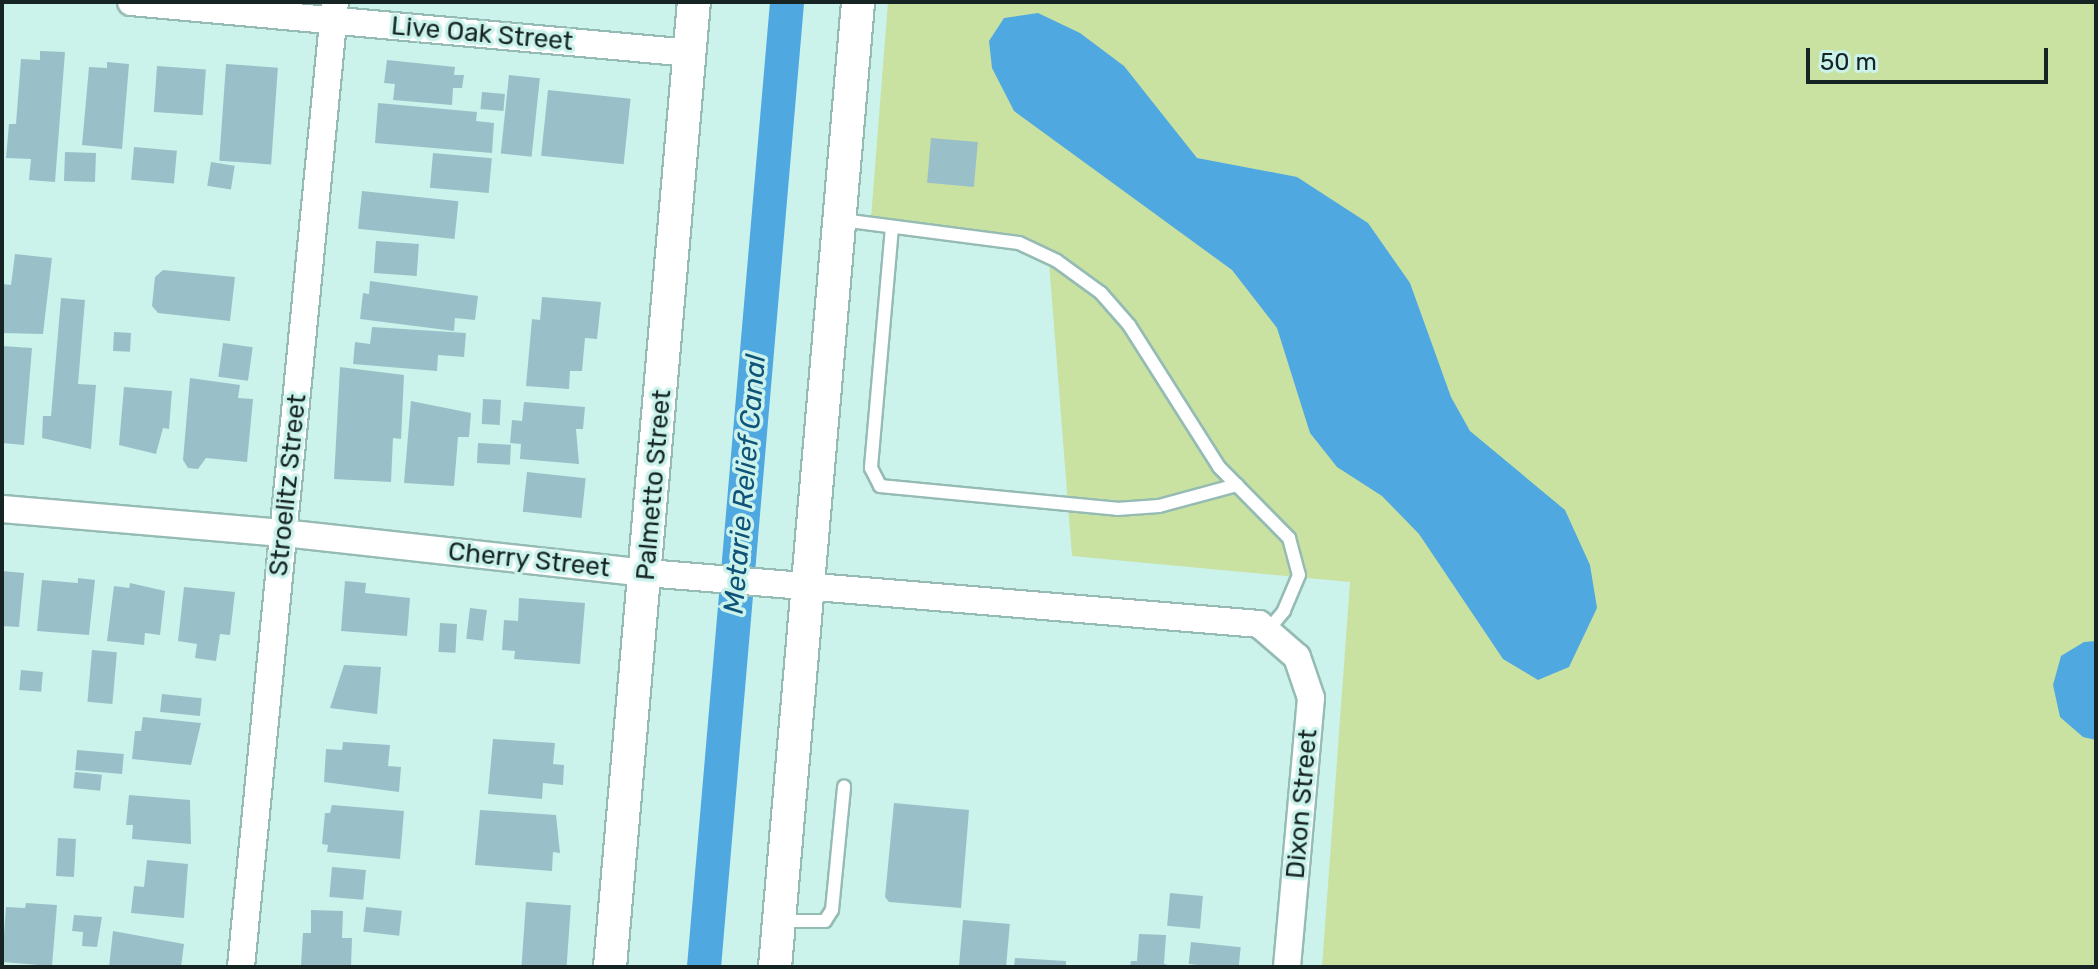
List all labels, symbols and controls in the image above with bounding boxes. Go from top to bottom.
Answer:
street label: Live Oak Street [390,10,574,58]
scale bar [1810,32,2052,82]
text: 50 m [1820,48,1877,76]
water label: Metarie Relief Canal [717,353,773,615]
street label: Palmetto Street [630,388,678,582]
street label: Stroelitz Street [263,392,313,578]
street label: Cherry Street [446,536,612,584]
street label: Dixon Street [1280,728,1324,880]

